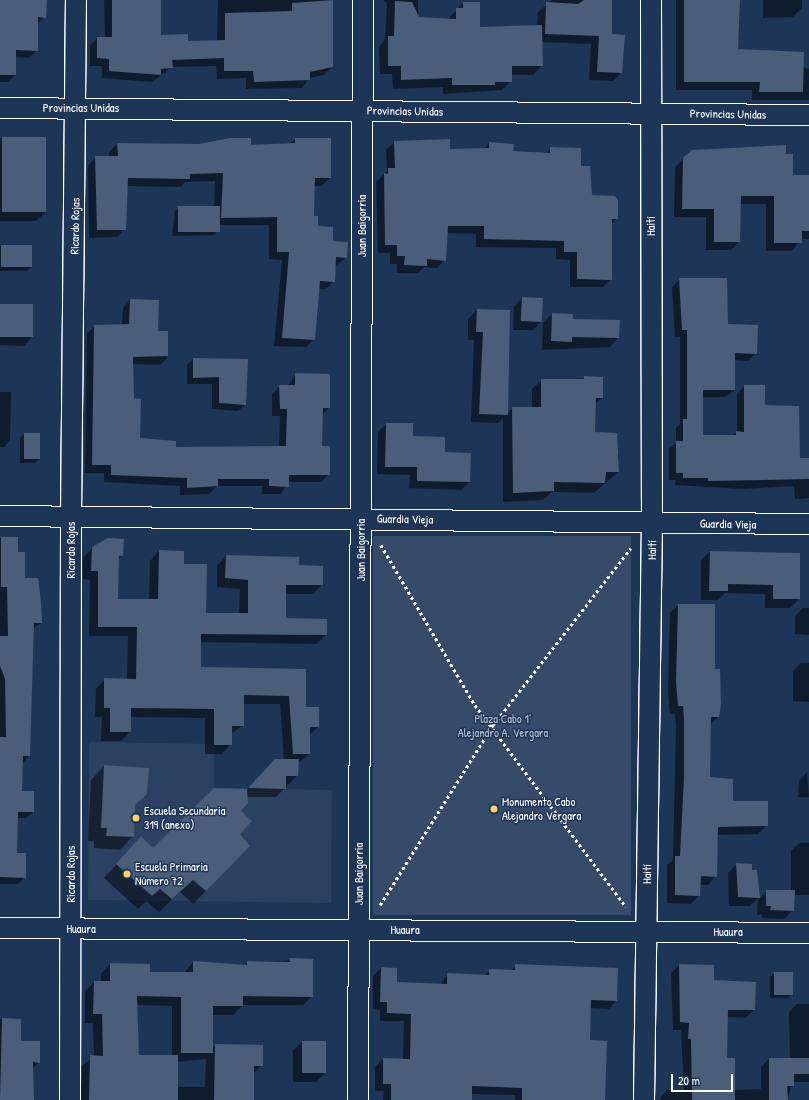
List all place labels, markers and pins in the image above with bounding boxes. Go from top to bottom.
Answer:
place label: Monumento Cabo Alejandro Vergara [502,795,581,823]
place label: Escuela Secundaria 319 (anexo) [144,804,225,832]
marker: Monumento Cabo Alejandro Vergara [489,804,499,814]
marker: Escuela Secundaria 319 (anexo) [131,813,141,823]
place label: Escuela Primaria Número 72 [135,860,208,888]
marker: Escuela Primaria Número 72 [122,869,132,879]

